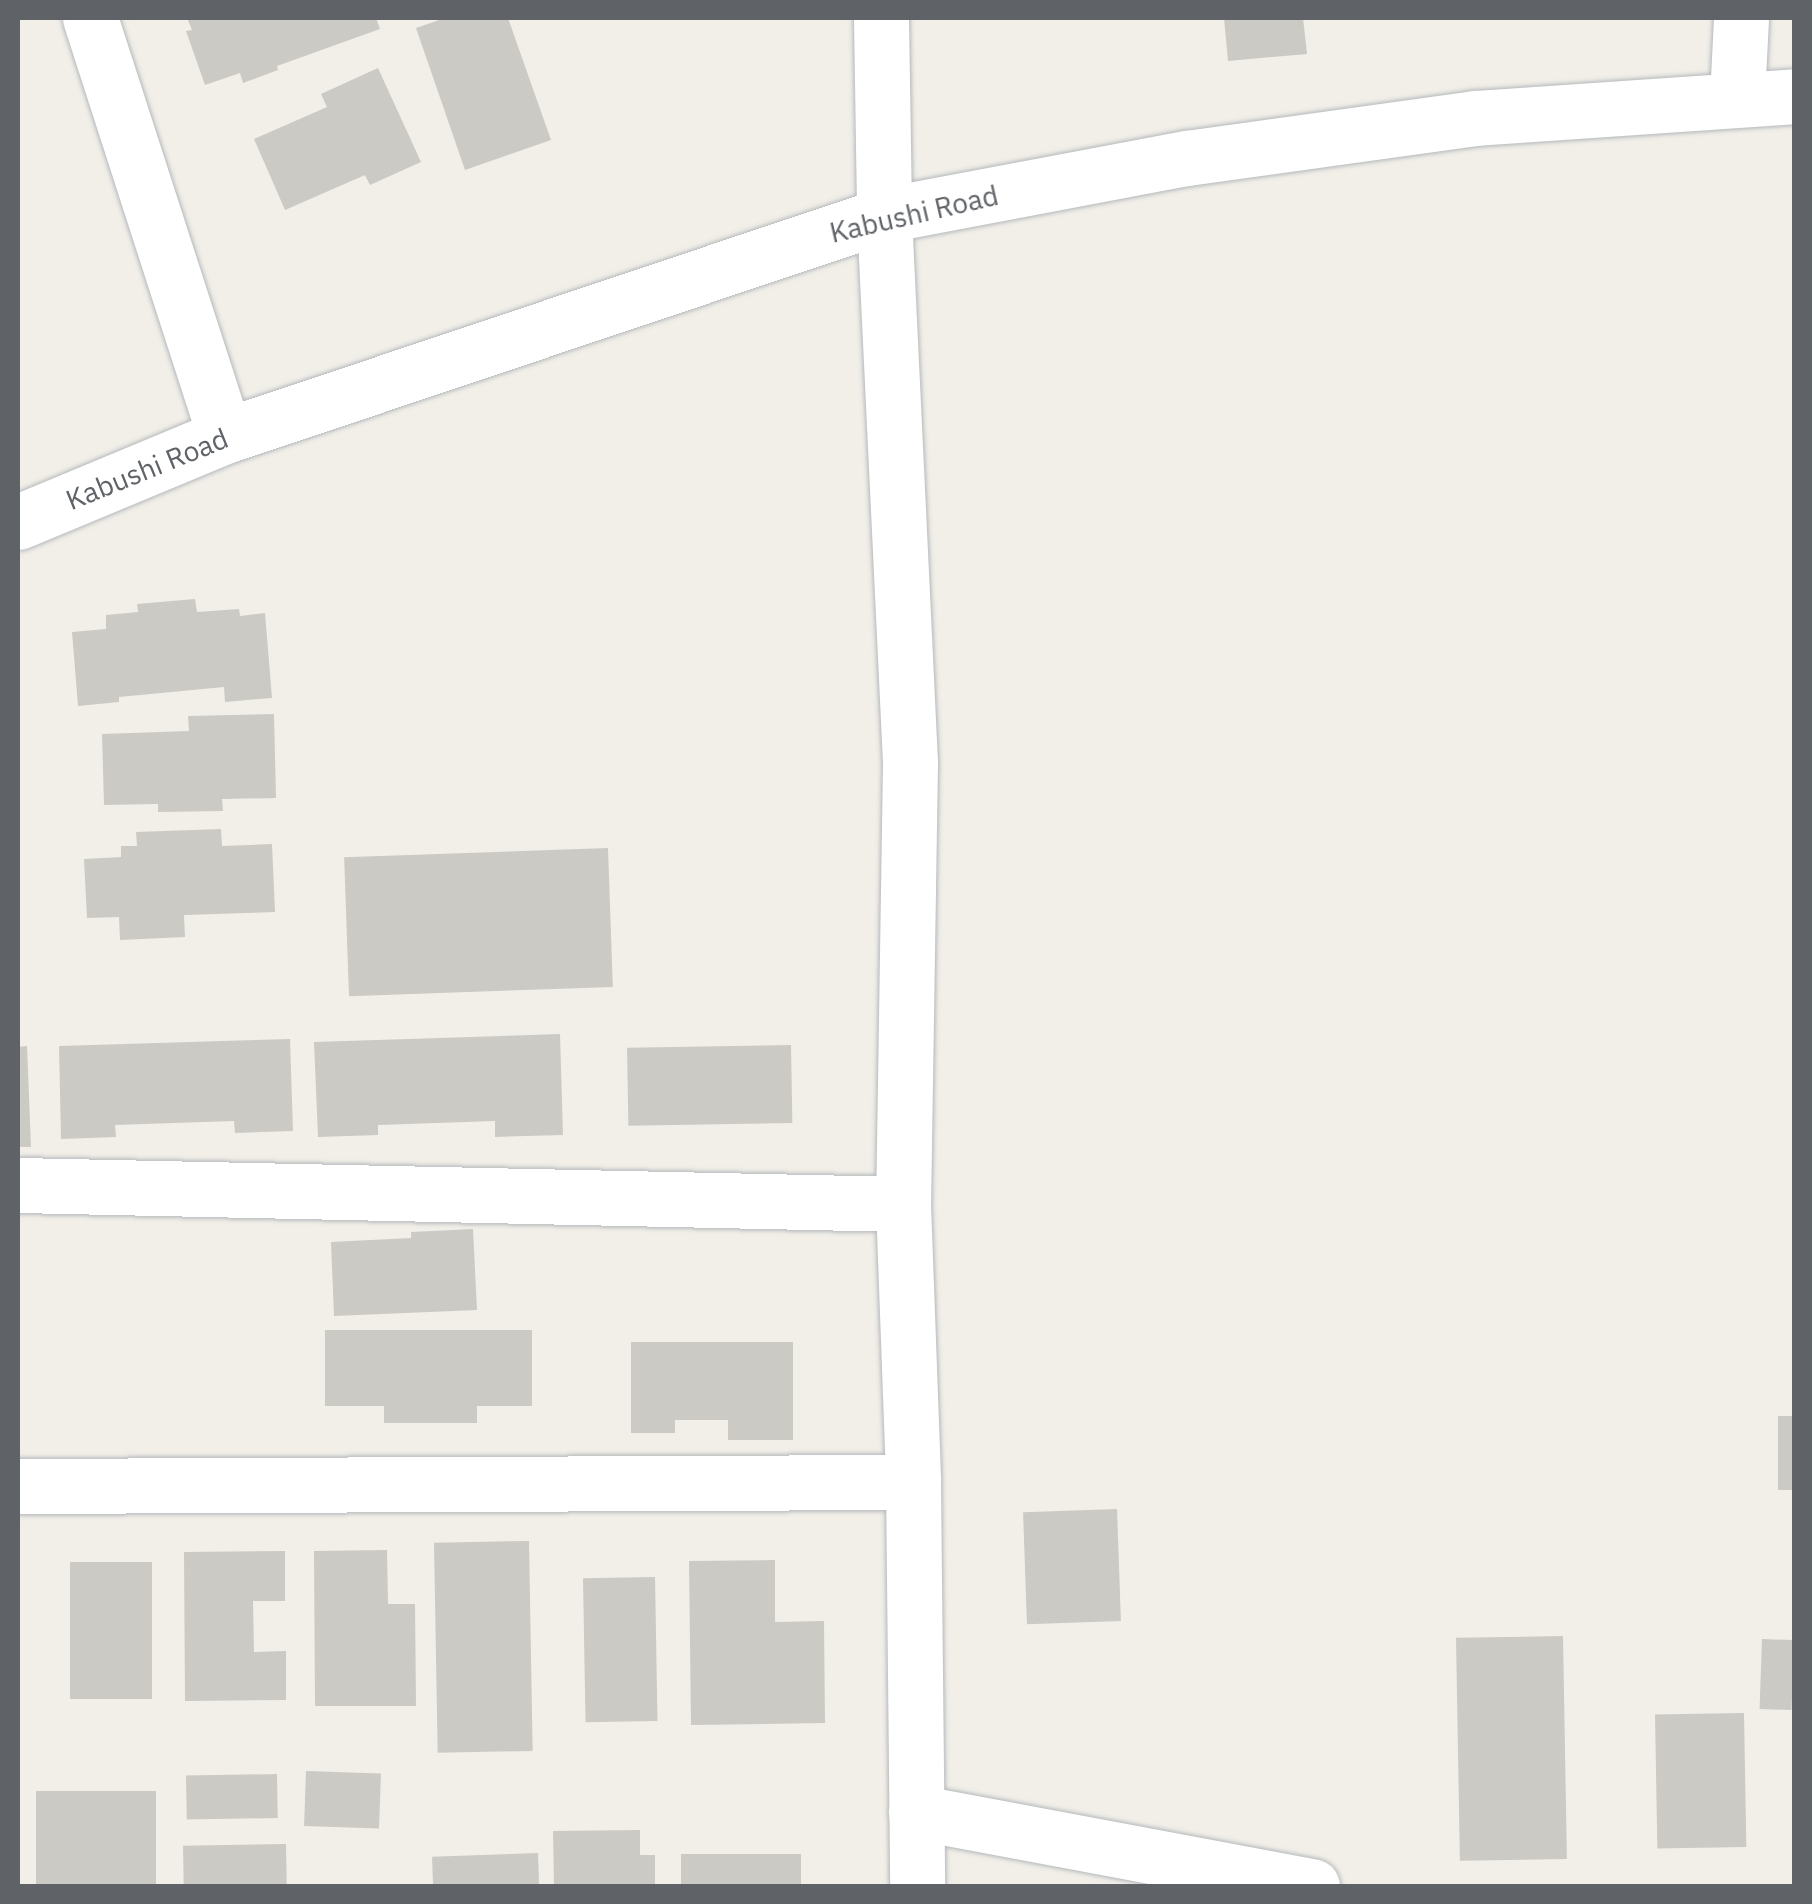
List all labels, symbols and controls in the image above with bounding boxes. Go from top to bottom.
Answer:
street label: Kabushi Road [826,178,1002,250]
street label: Kabushi Road [61,421,233,517]

